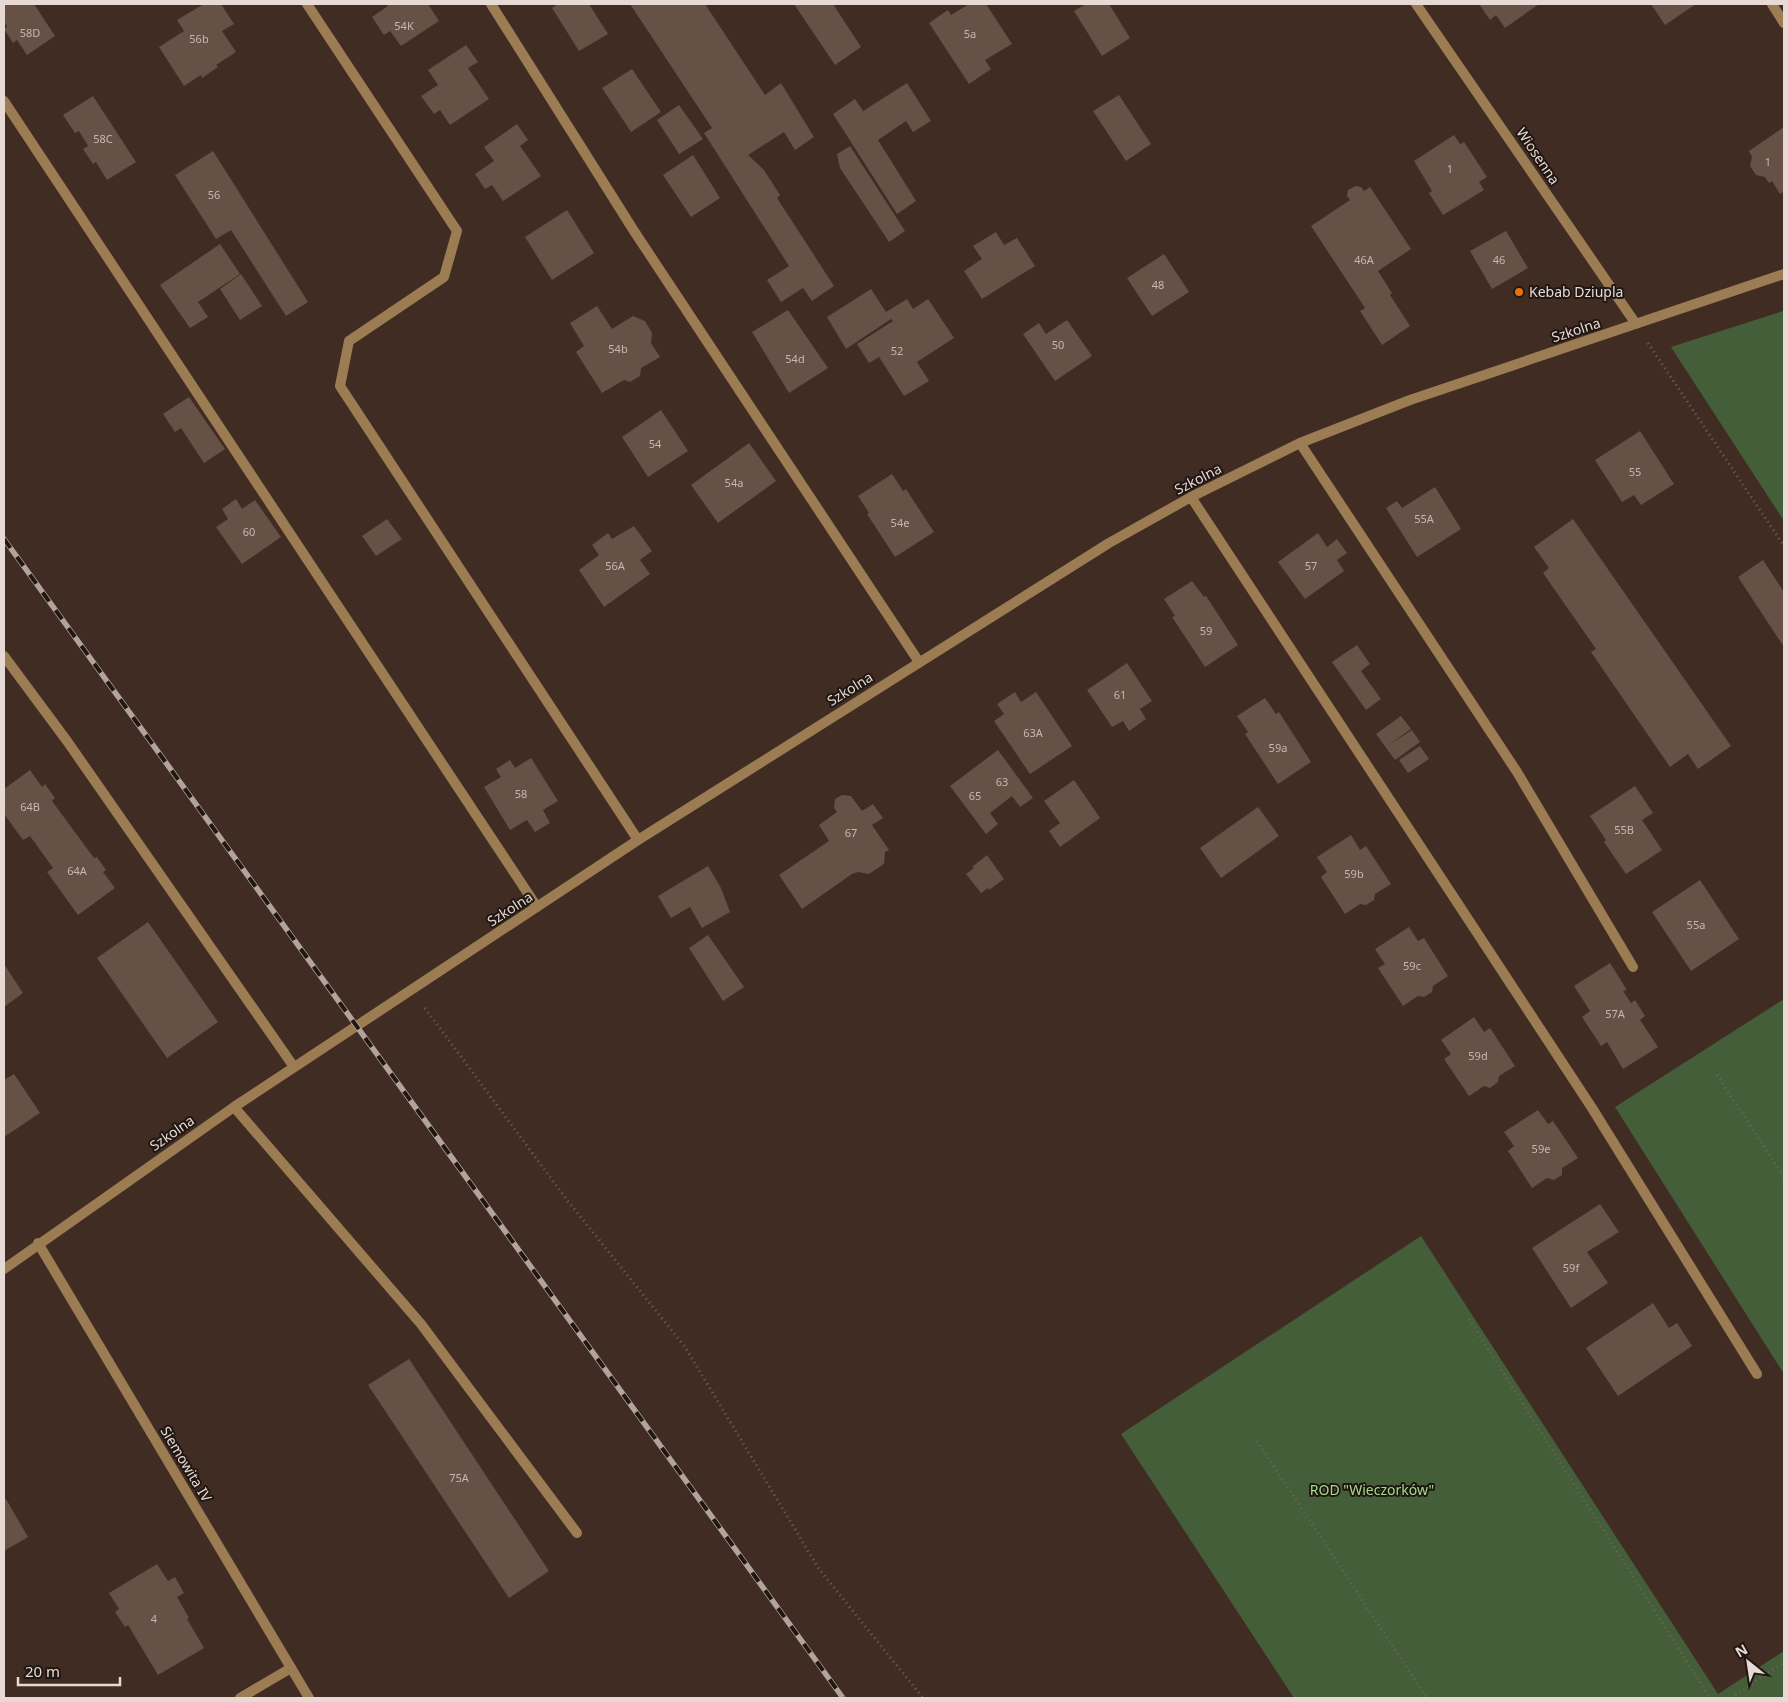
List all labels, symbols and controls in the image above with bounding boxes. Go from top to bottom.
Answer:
house number: 54K [394,18,414,33]
house number: 58D [20,25,40,40]
house number: 5a [964,26,976,41]
house number: 56b [189,31,209,46]
street label: Wiosenna [1512,124,1564,188]
house number: 58C [93,131,113,146]
house number: 1 [1765,154,1771,169]
house number: 1 [1447,161,1453,176]
house number: 56 [208,187,220,202]
house number: 46A [1354,252,1375,267]
house number: 46 [1493,252,1505,267]
house number: 48 [1152,277,1164,292]
place label: Kebab Dziupla [1529,282,1623,301]
marker: Kebab Dziupla [1513,286,1525,298]
street label: Szkolna [1549,313,1603,346]
house number: 50 [1052,337,1064,352]
house number: 54b [608,341,628,356]
house number: 52 [891,343,903,358]
house number: 54d [785,351,805,366]
house number: 54 [649,436,662,451]
street label: Szkolna [1171,459,1225,498]
house number: 55 [1629,464,1641,479]
house number: 54a [725,475,743,490]
house number: 55A [1414,511,1435,526]
house number: 54e [891,515,909,530]
house number: 60 [243,524,255,539]
house number: 56A [605,558,626,573]
house number: 57 [1305,558,1317,573]
house number: 59 [1200,623,1212,638]
street label: Szkolna [823,667,876,710]
house number: 61 [1114,687,1126,702]
house number: 63A [1023,725,1044,740]
house number: 59a [1269,740,1287,755]
house number: 63 [996,774,1008,789]
house number: 58 [515,786,527,801]
house number: 65 [969,788,981,803]
house number: 64B [20,799,40,814]
house number: 55B [1614,822,1634,837]
house number: 67 [845,825,857,840]
house number: 64A [67,863,88,878]
house number: 59b [1344,866,1364,881]
street label: Szkolna [483,887,536,930]
house number: 55a [1687,917,1705,932]
house number: 59c [1403,958,1421,973]
house number: 57A [1605,1006,1626,1021]
house number: 59d [1468,1048,1488,1063]
street label: Szkolna [146,1110,198,1155]
house number: 59e [1532,1141,1550,1156]
house number: 59f [1563,1260,1580,1275]
street label: Siemowita IV [156,1423,217,1505]
house number: 75A [449,1470,470,1485]
park label: ROD "Wieczorków" [1310,1480,1434,1499]
house number: 4 [151,1611,158,1626]
north arrow [1723,1637,1773,1687]
text: N [1732,1639,1751,1661]
scale bar [18,1654,120,1686]
text: 20 m [25,1661,60,1681]

